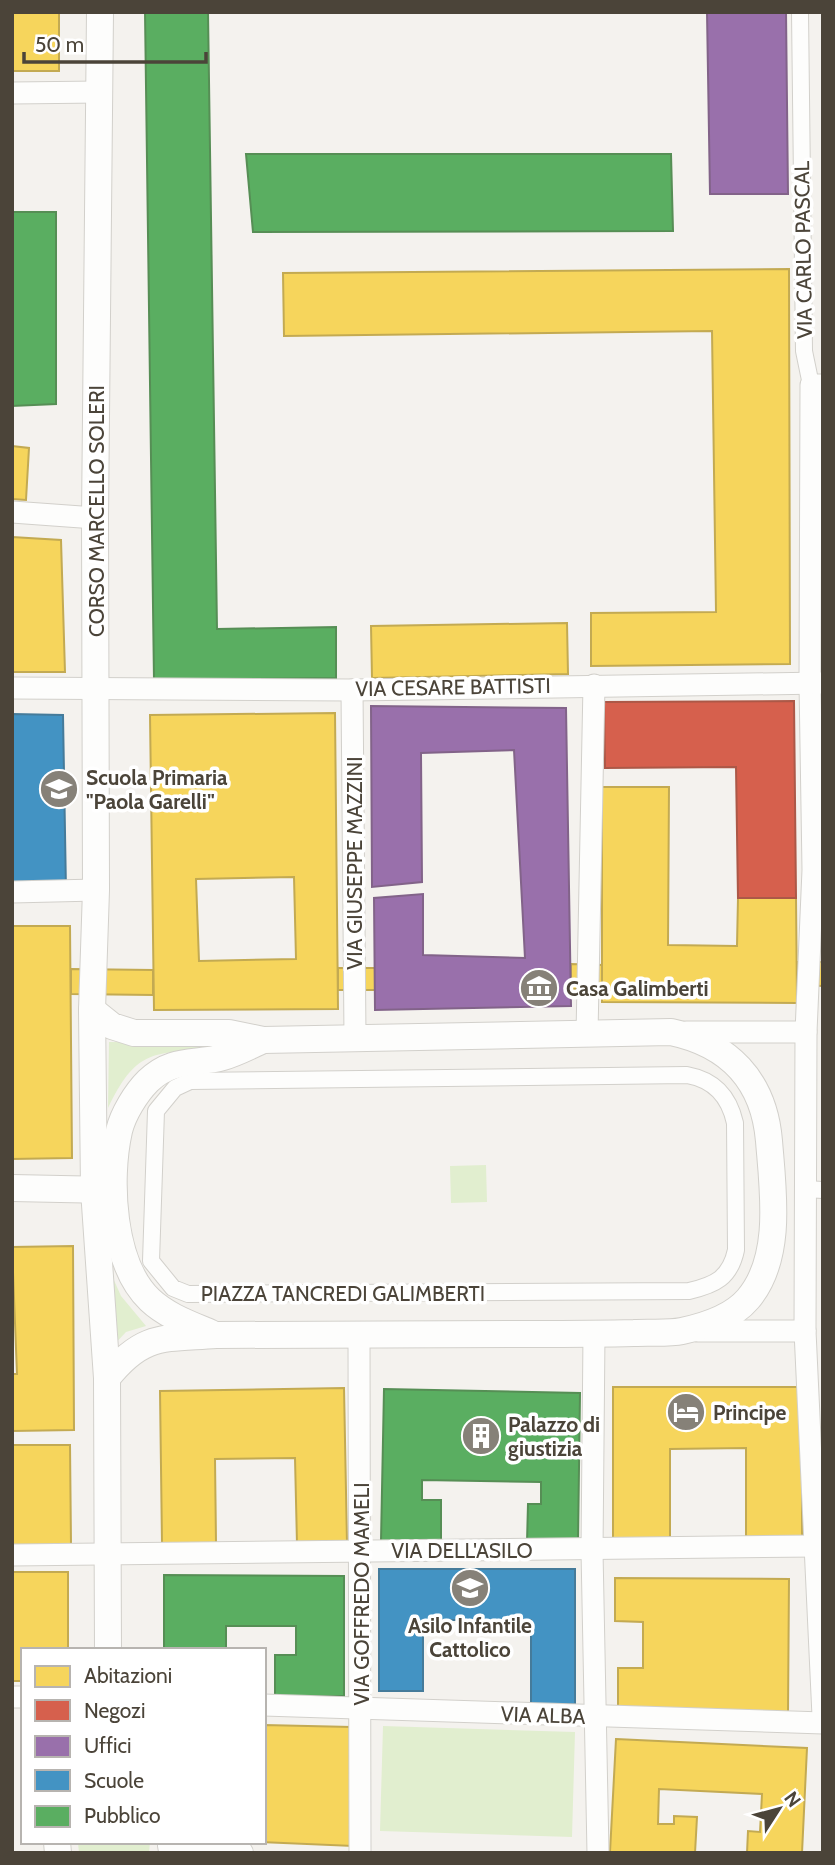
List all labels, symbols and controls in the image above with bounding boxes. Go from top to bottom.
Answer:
scale bar [24,21,206,65]
text: 50 m [35,32,84,57]
street label: VIA CARLO PASCAL [789,160,817,339]
street label: CORSO MARCELLO SOLERI [84,385,109,637]
street label: VIA CESARE BATTISTI [355,673,551,701]
street label: VIA GIUSEPPE MAZZINI [342,756,367,970]
place label: Scuola Primaria "Paola Garelli" [86,765,228,814]
school or university icon: Scuola Primaria "Paola Garelli" [38,768,80,810]
museum icon: Casa Galimberti [518,967,560,1009]
place label: Casa Galimberti [566,976,709,1001]
street label: PIAZZA TANCREDI GALIMBERTI [201,1281,485,1306]
hotel icon: Principe [665,1391,707,1433]
place label: Principe [713,1400,787,1425]
place label: Palazzo di giustizia [508,1412,600,1461]
building icon: Palazzo di giustizia [460,1415,502,1457]
street label: VIA GOFFREDO MAMELI [349,1483,374,1705]
street label: VIA DELL'ASILO [391,1538,533,1563]
school or university icon: Asilo Infantile Cattolico [449,1567,491,1609]
place label: Asilo Infantile Cattolico [408,1613,532,1662]
legend [21,1648,266,1844]
text: Abitazioni [84,1663,172,1688]
text: Negozi [84,1698,145,1723]
street label: VIA ALBA [500,1701,586,1729]
text: Uffici [84,1733,131,1758]
text: Scuole [84,1768,144,1793]
north arrow [744,1774,814,1844]
text: N [779,1787,806,1811]
text: Pubblico [84,1803,161,1828]

